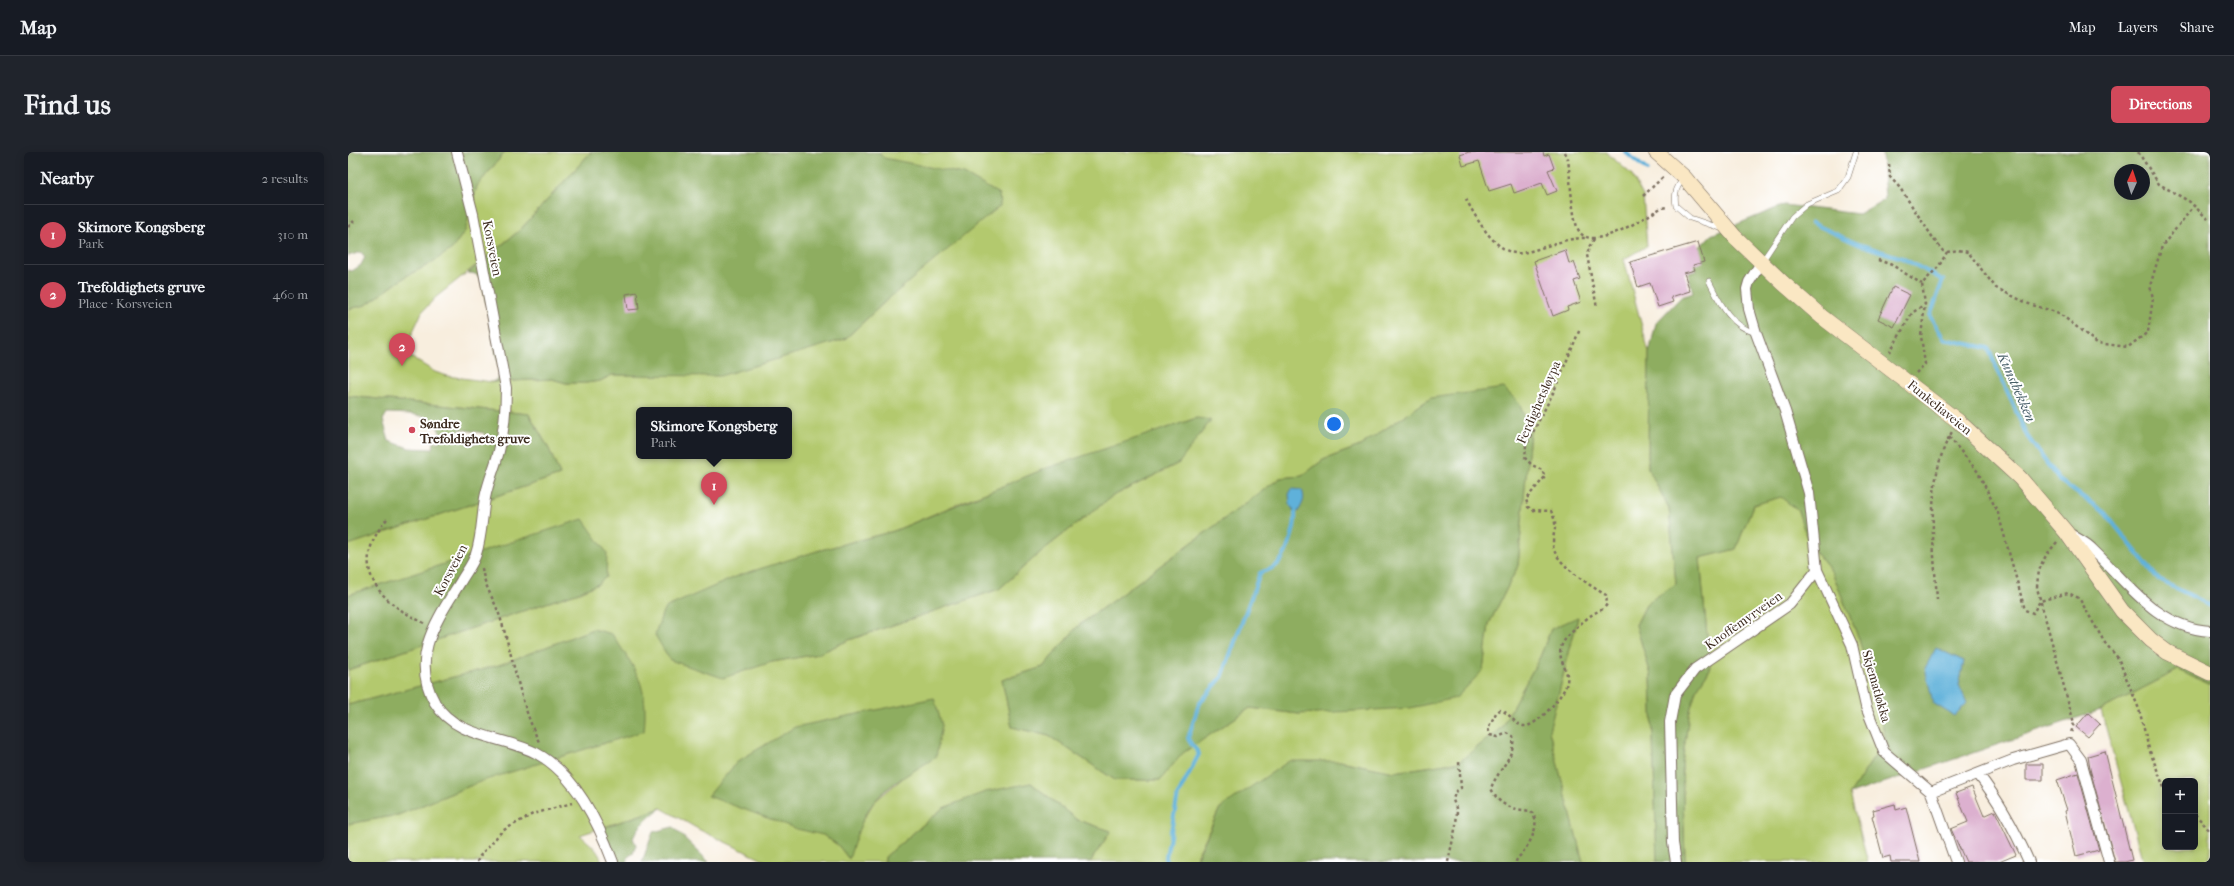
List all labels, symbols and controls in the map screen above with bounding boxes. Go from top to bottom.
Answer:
text: Map [20,17,56,39]
text: Map [2069,19,2096,36]
text: Layers [2118,19,2158,36]
text: Share [2180,19,2214,36]
button: Directions [2111,86,2210,123]
text: Find us [24,88,111,121]
north arrow [2114,164,2150,200]
text: Nearby [40,168,94,188]
text: 2 results [262,171,308,186]
text: Skimore Kongsberg [78,218,205,236]
street label: Korsveien [480,219,505,278]
text: 1 [51,227,55,242]
text: 310 m [277,227,308,242]
text: Park [78,236,104,251]
text: Trefoldighets gruve [78,278,205,296]
text: 2 [50,287,56,302]
text: 460 m [273,287,308,302]
text: Place · Korsveien [78,296,172,311]
pin: 2 [389,333,415,366]
water label: Kunstbekken [1993,349,2039,425]
street label: Ferdighetsløypa [1513,357,1564,446]
street label: Funkeliaveien [1905,377,1975,438]
popup [636,407,792,459]
your location [1324,414,1344,434]
place label: Søndre Trefoldighets gruve [419,416,531,447]
text: Skimore Kongsberg [651,417,777,435]
marker: Søndre Trefoldighets gruve [407,425,417,435]
text: Park [651,435,676,450]
pin: 1 [701,472,727,505]
street label: Korsveien [431,541,471,599]
street label: Knoffemyrveien [1702,588,1785,653]
street label: Skjematløkka [1859,649,1894,725]
map controls [2162,778,2198,850]
button: + [2162,778,2198,814]
button: − [2162,814,2198,850]

